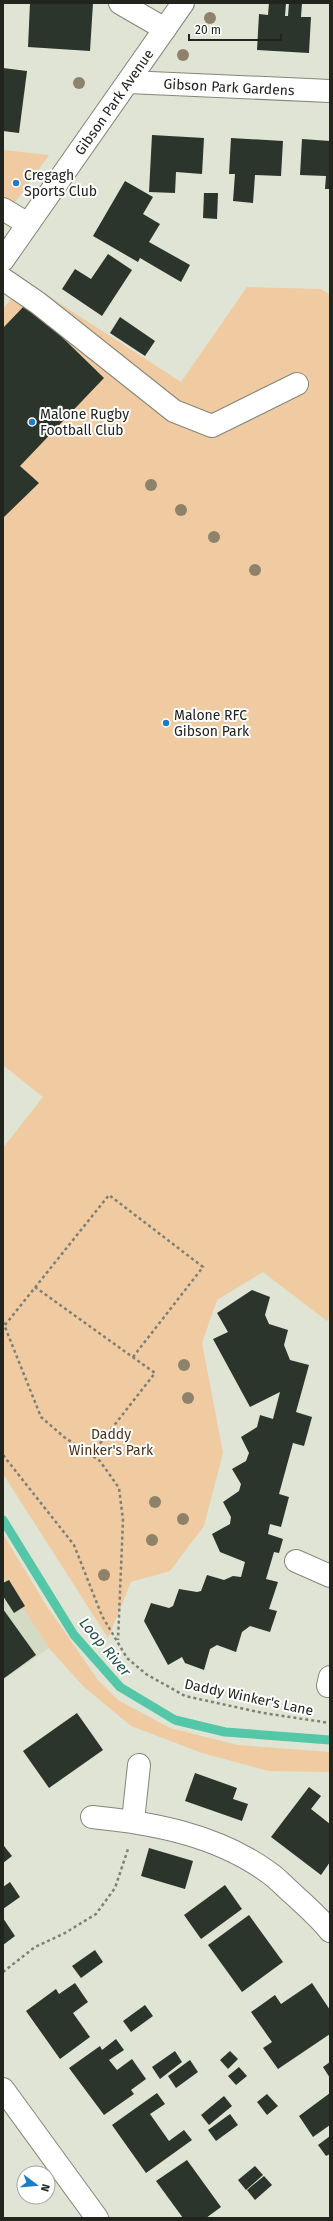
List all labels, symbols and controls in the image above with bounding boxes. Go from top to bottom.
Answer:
scale bar [189,16,281,42]
text: 20 m [195,23,221,37]
street label: Gibson Park Avenue [71,46,157,159]
street label: Gibson Park Gardens [163,76,295,99]
place label: Cregagh Sports Club [24,167,97,200]
marker: Cregagh Sports Club [11,178,21,188]
place label: Malone Rugby Football Club [40,406,129,439]
marker: Malone Rugby Football Club [27,417,37,427]
place label: Malone RFC Gibson Park [174,707,250,740]
marker: Malone RFC Gibson Park [161,718,171,728]
park label: Daddy Winker's Park [69,1426,154,1459]
water label: Loop River [75,1614,135,1681]
street label: Daddy Winker's Lane [183,1676,315,1719]
north arrow [16,2165,56,2205]
text: N [38,2182,52,2193]

